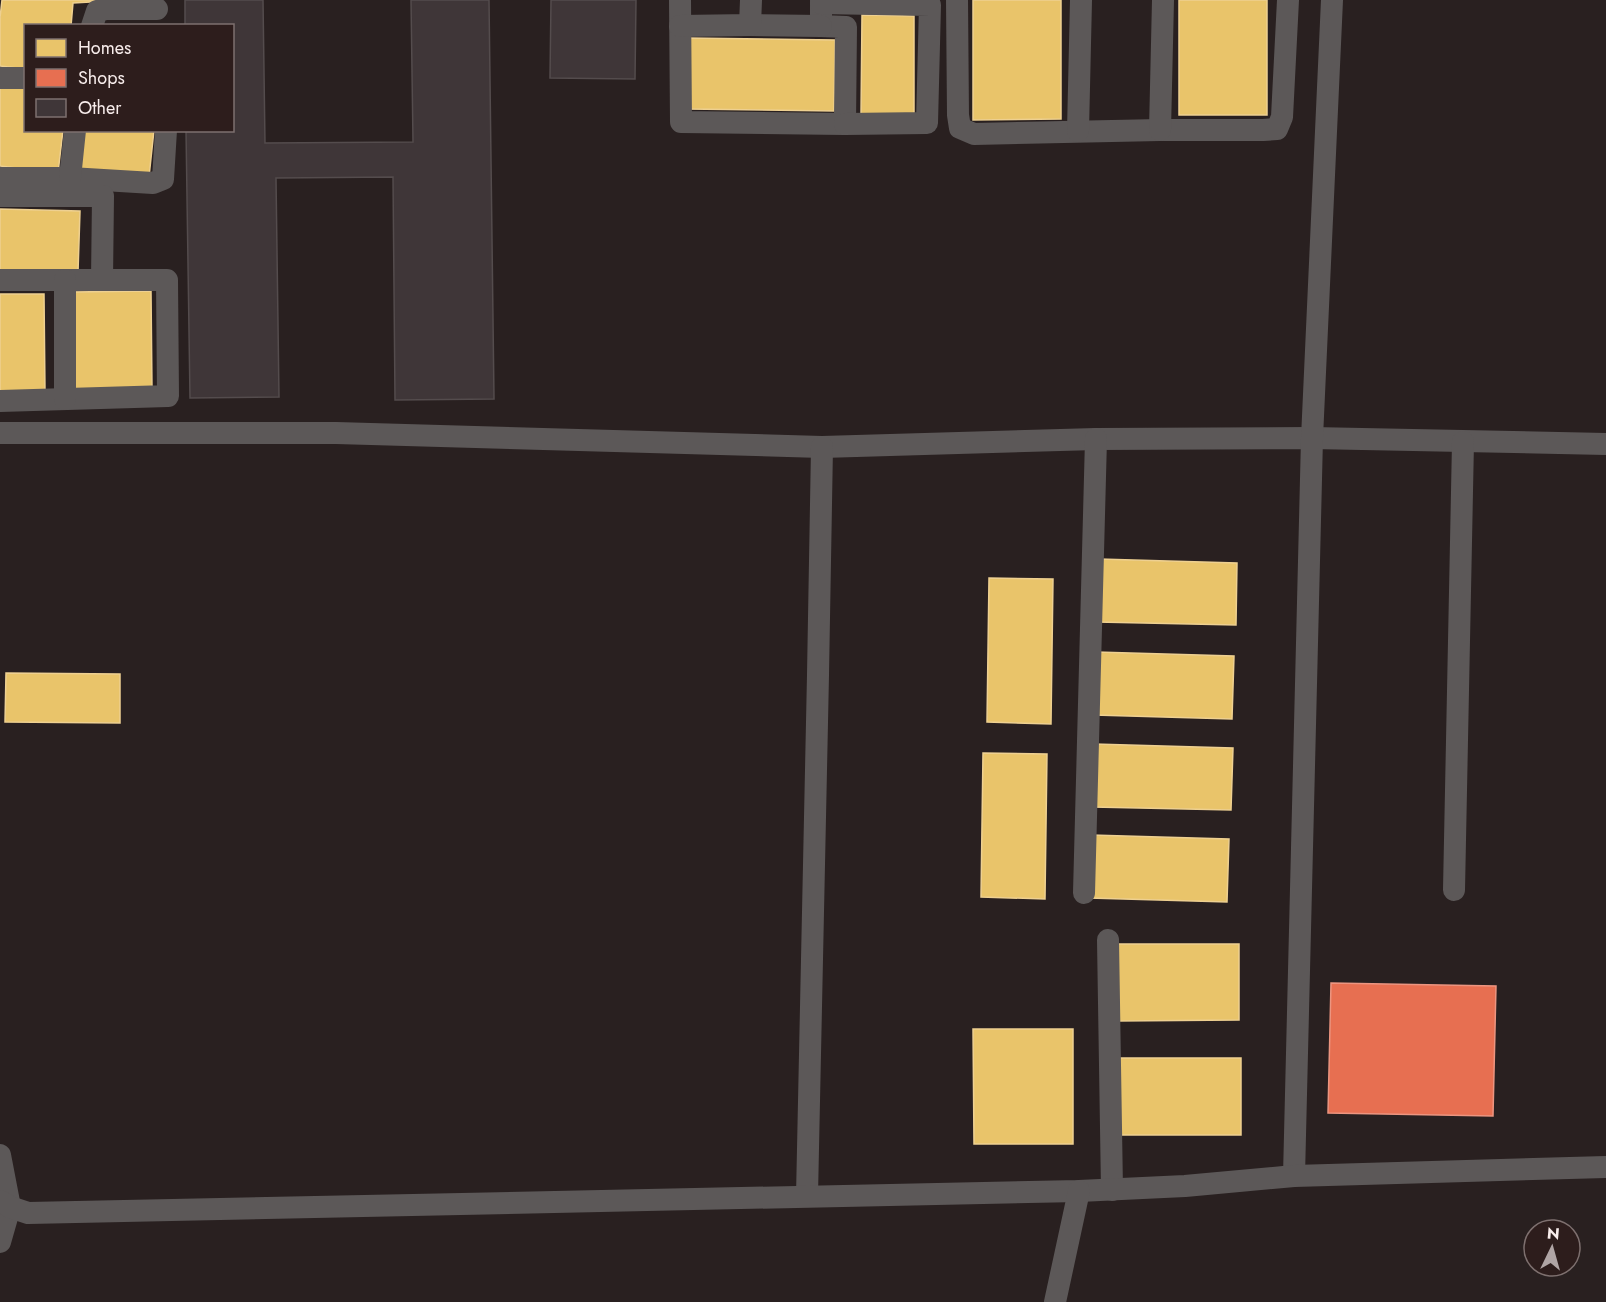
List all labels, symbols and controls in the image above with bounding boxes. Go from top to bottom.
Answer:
legend [24,24,234,132]
text: Homes [78,35,131,61]
text: Shops [78,65,125,91]
text: Other [78,95,122,121]
north arrow [1522,1218,1582,1278]
text: N [1546,1222,1561,1246]

